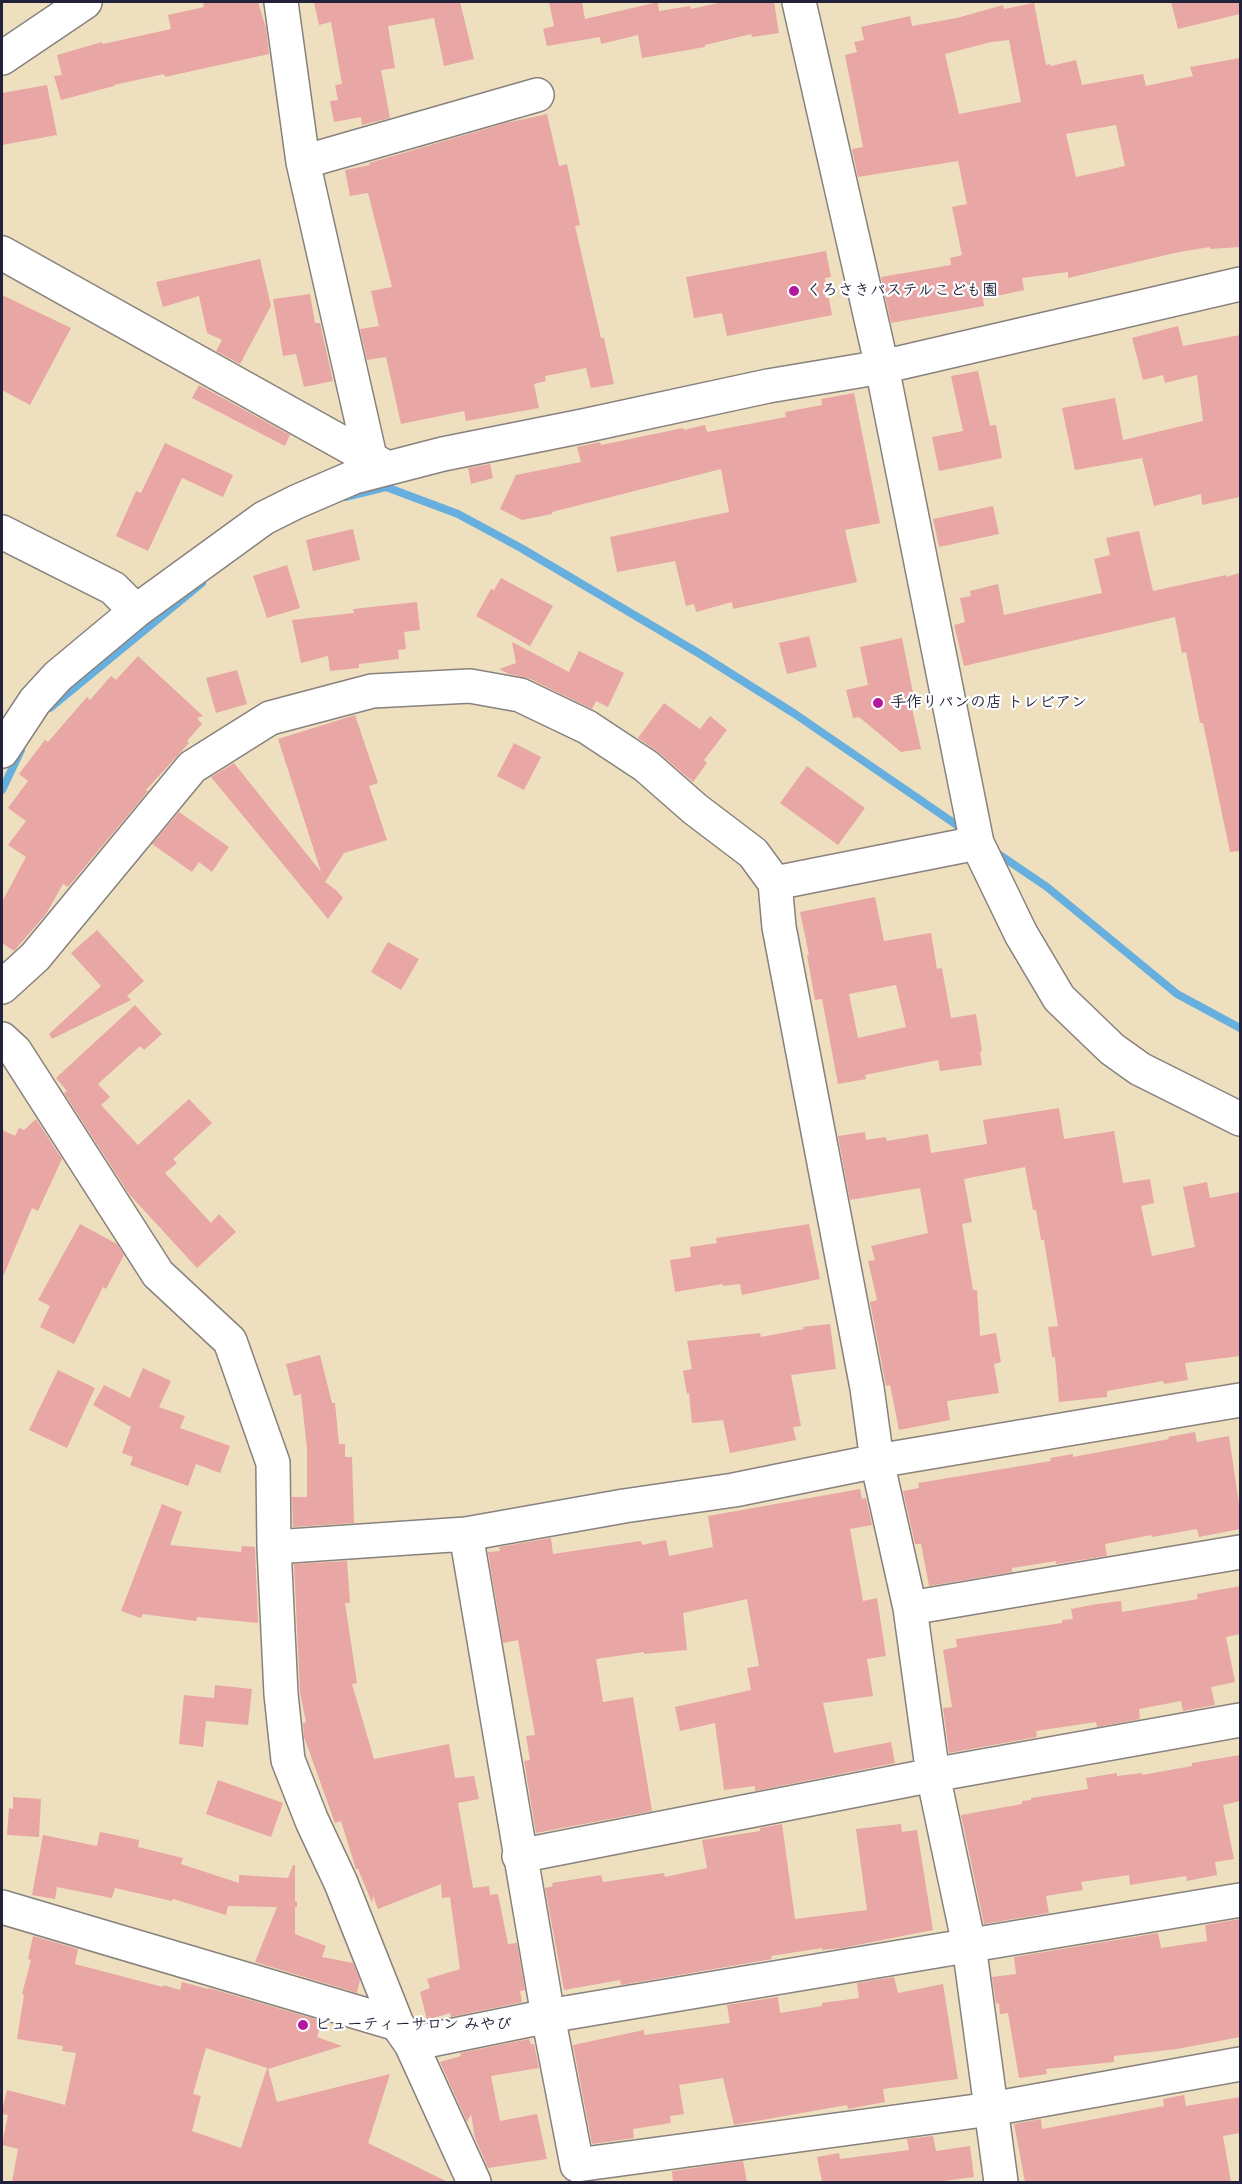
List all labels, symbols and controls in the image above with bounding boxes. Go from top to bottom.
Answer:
place label: くろさきパステルこども園 [806,281,998,301]
marker: くろさきパステルこども園 [787,284,801,298]
place label: 手作りパンの店 トレビアン [890,693,1087,713]
marker: 手作りパンの店 トレビアン [871,696,885,710]
place label: ビューティーサロン みやび [315,2015,512,2035]
marker: ビューティーサロン みやび [296,2018,310,2032]

